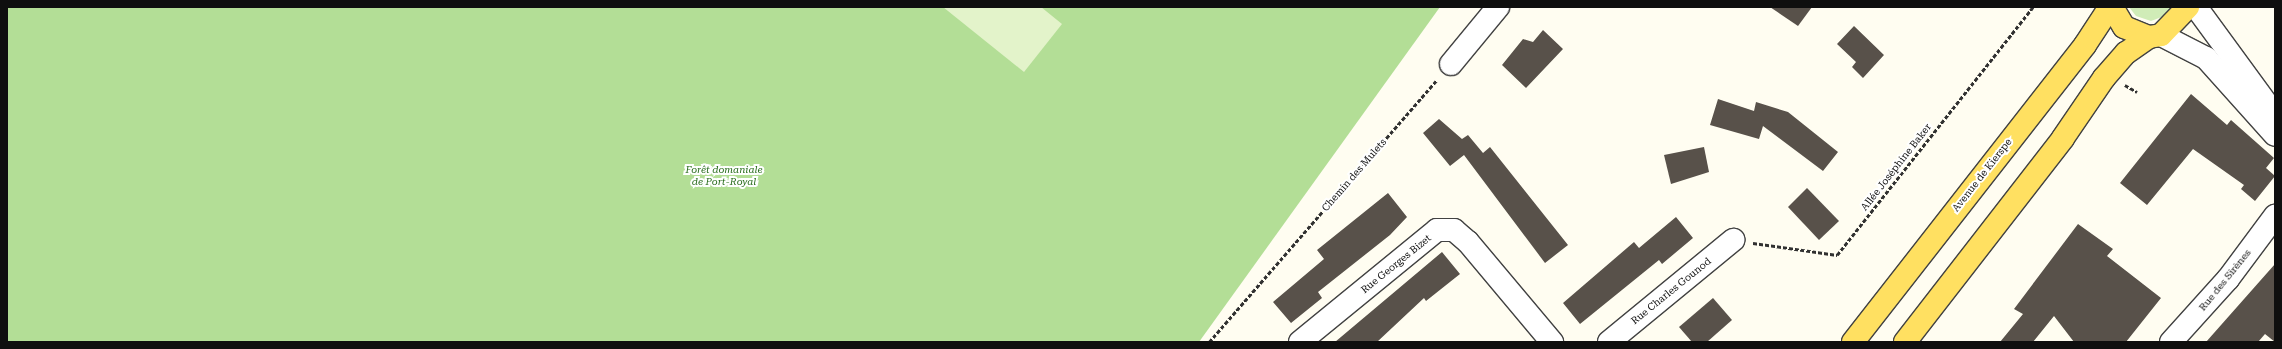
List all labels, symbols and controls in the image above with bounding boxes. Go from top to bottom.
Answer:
street label: Allée Joséphine Baker [1858,121,1934,213]
street label: Chemin des Mulets [1319,136,1389,214]
street label: Avenue de Kierspe [1950,136,2014,214]
park label: Forêt domaniale de Port-Royal [685,163,763,186]
street label: Rue Georges Bizet [1359,232,1433,296]
street label: Rue des Sirènes [2196,247,2254,313]
street label: Rue Charles Gounod [1629,255,1713,327]

